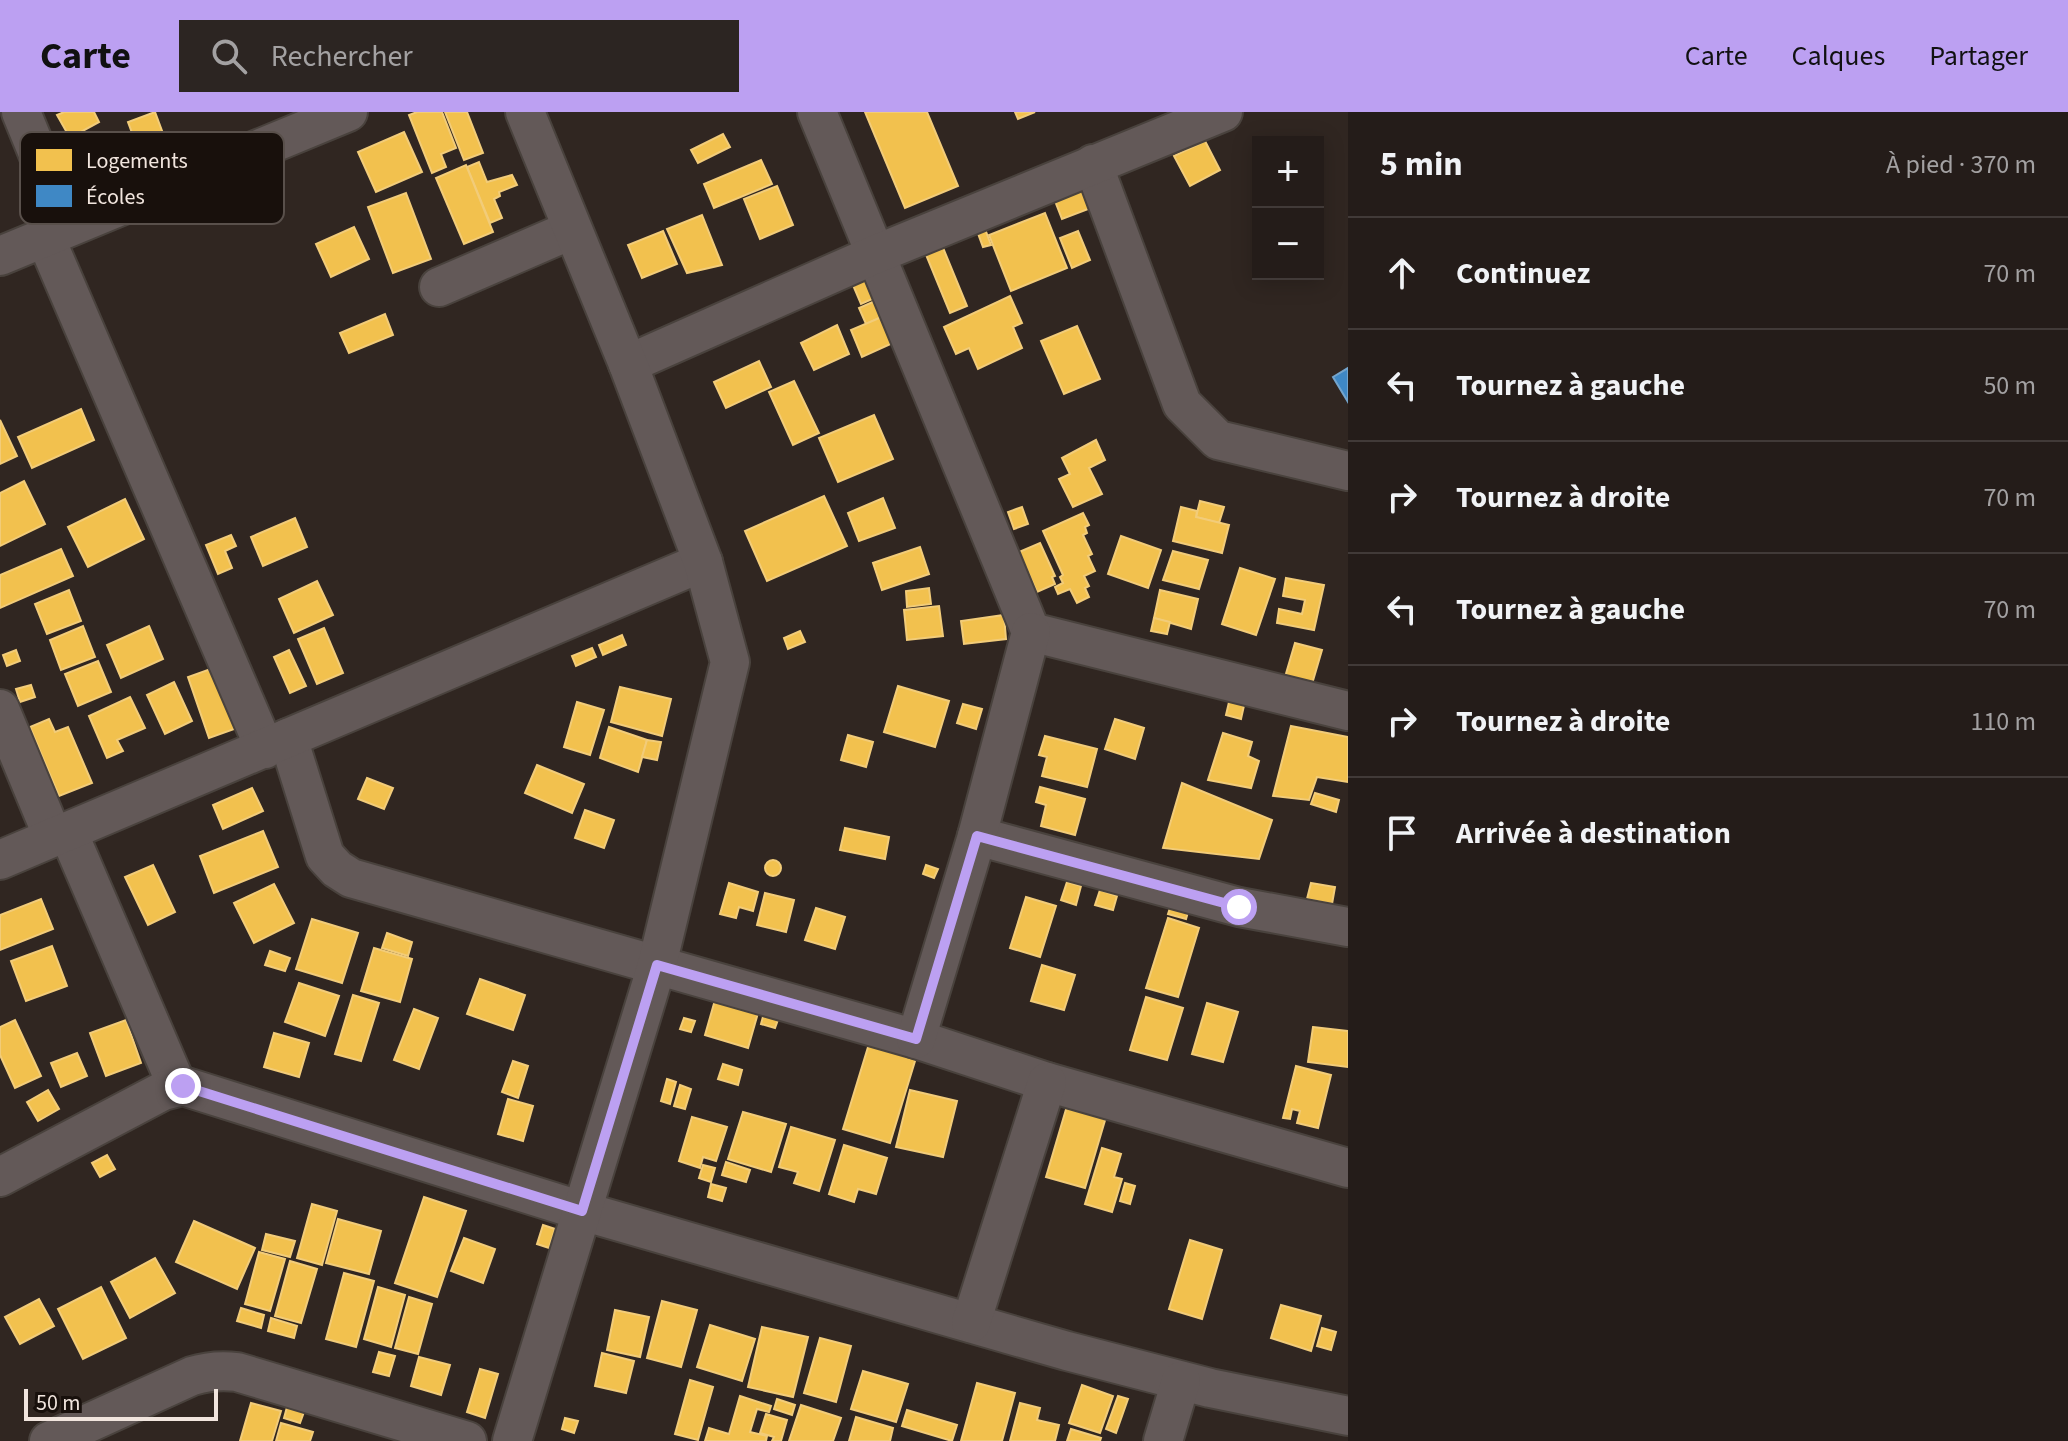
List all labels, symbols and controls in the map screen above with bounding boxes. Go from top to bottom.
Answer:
search box [179,20,739,92]
text: Carte [40,29,131,83]
icon: search [207,34,251,78]
text: Rechercher [271,35,413,78]
text: Carte [1685,36,1748,76]
text: Calques [1792,36,1885,76]
text: Partager [1929,36,2028,76]
legend [20,132,284,224]
map controls [1252,136,1324,280]
button: + [1252,136,1324,208]
text: 5 min [1380,140,1463,189]
text: Logements [86,145,188,177]
text: À pied · 370 m [1886,146,2036,183]
text: Écoles [86,181,145,213]
button: − [1252,208,1324,280]
icon: ahead [1380,251,1424,295]
text: Continuez [1456,252,1590,295]
text: 70 m [1983,255,2036,292]
icon: left [1380,363,1424,407]
text: Tournez à gauche [1456,364,1685,407]
text: 50 m [1983,367,2036,404]
icon: right [1380,475,1424,519]
text: Tournez à droite [1456,476,1670,519]
text: 70 m [1983,479,2036,516]
icon: left [1380,587,1424,631]
text: Tournez à gauche [1456,588,1685,631]
text: 70 m [1983,591,2036,628]
icon: right [1380,699,1424,743]
text: Tournez à droite [1456,700,1670,743]
text: 110 m [1970,703,2036,740]
icon: arrive [1380,811,1424,855]
text: Arrivée à destination [1456,812,1731,855]
route start [1221,889,1257,925]
route end [165,1068,201,1104]
scale bar [24,1385,218,1421]
text: 50 m [36,1387,81,1419]

